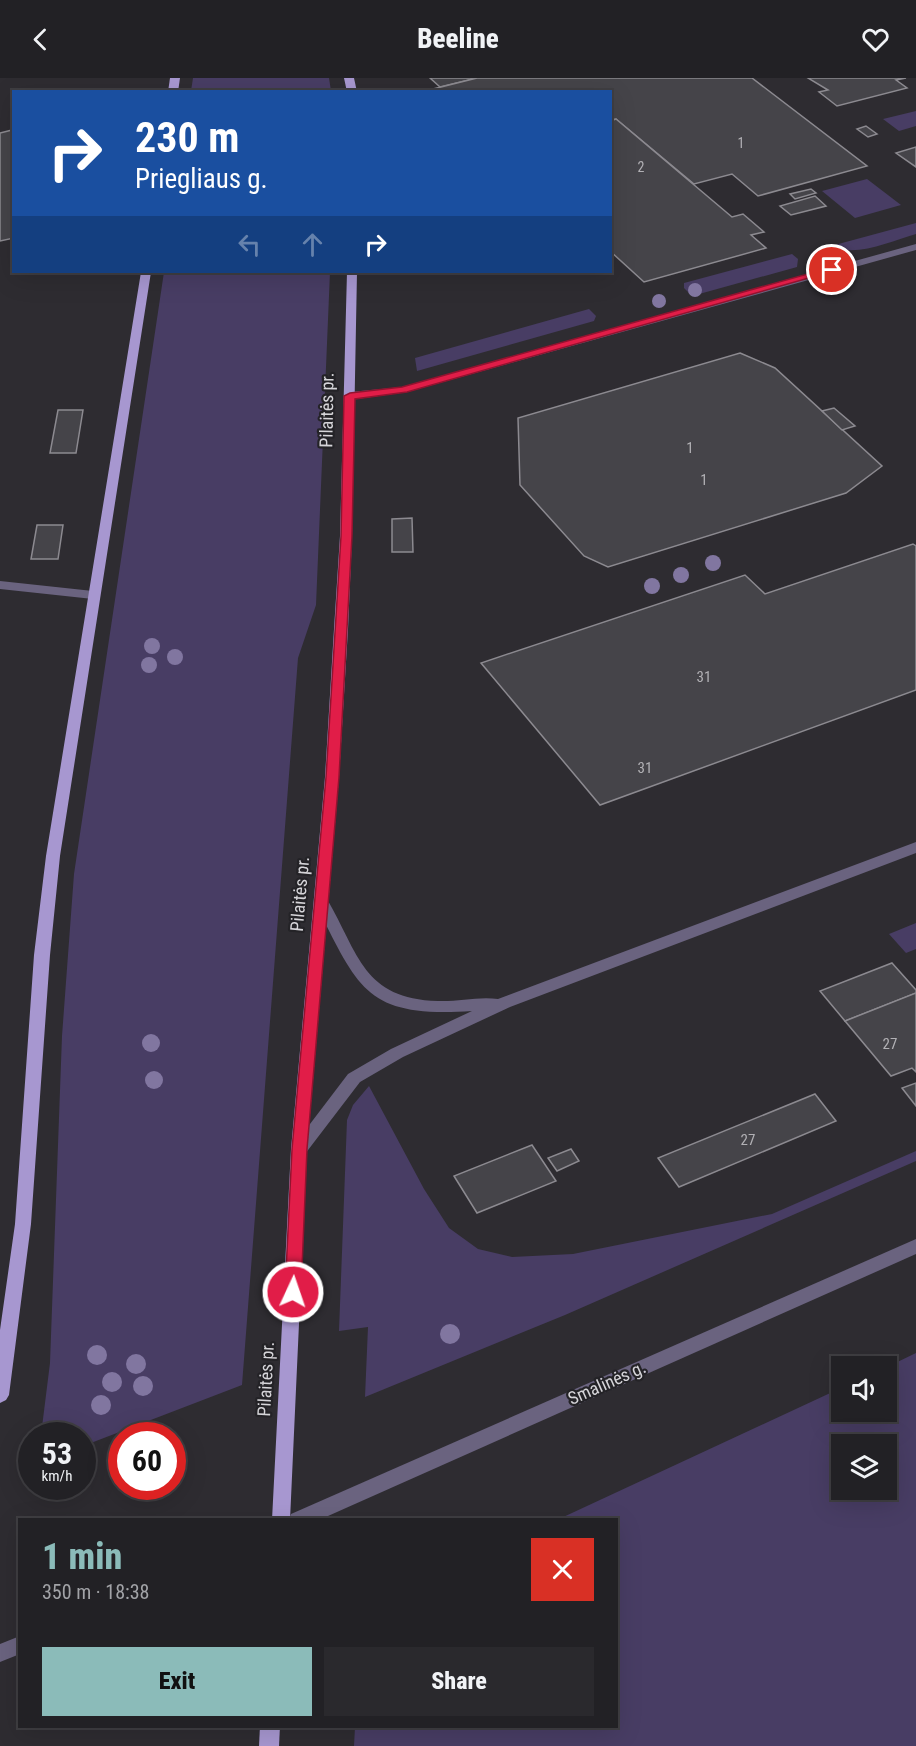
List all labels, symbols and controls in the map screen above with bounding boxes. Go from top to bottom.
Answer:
icon: back [24,23,57,56]
text: Beeline [417,23,499,55]
icon: heart [859,23,892,56]
text: 230 m [135,113,240,162]
icon: right [36,114,114,192]
house number: 1 [738,135,744,151]
house number: 2 [638,159,645,175]
text: Priegliaus g. [135,163,268,195]
icon: left [233,228,266,261]
icon: ahead [296,228,329,261]
icon: right [359,228,392,261]
pin [806,244,857,295]
icon: arrive [815,253,848,286]
street label: Pilaitės pr. [315,372,338,448]
house number: 1 [686,439,694,457]
house number: 1 [700,471,708,489]
house number: 31 [697,668,711,686]
house number: 31 [638,759,652,777]
street label: Pilaitės pr. [286,856,313,932]
house number: 27 [883,1035,897,1053]
house number: 27 [741,1131,755,1149]
position arrow [261,1260,325,1324]
street label: Pilaitės pr. [253,1341,278,1417]
street label: Smalinės g. [565,1356,649,1409]
map controls [831,1356,897,1500]
button: sound [831,1356,897,1422]
speed limit sign: 60 [108,1422,186,1500]
button: layers [831,1434,897,1500]
text: 53 [42,1436,72,1471]
text: km/h [42,1467,72,1485]
text: 1 min [42,1536,122,1578]
button: close [531,1538,594,1601]
text: 350 m · 18:38 [42,1580,149,1604]
button: Exit [42,1647,312,1716]
button: Share [324,1647,594,1716]

